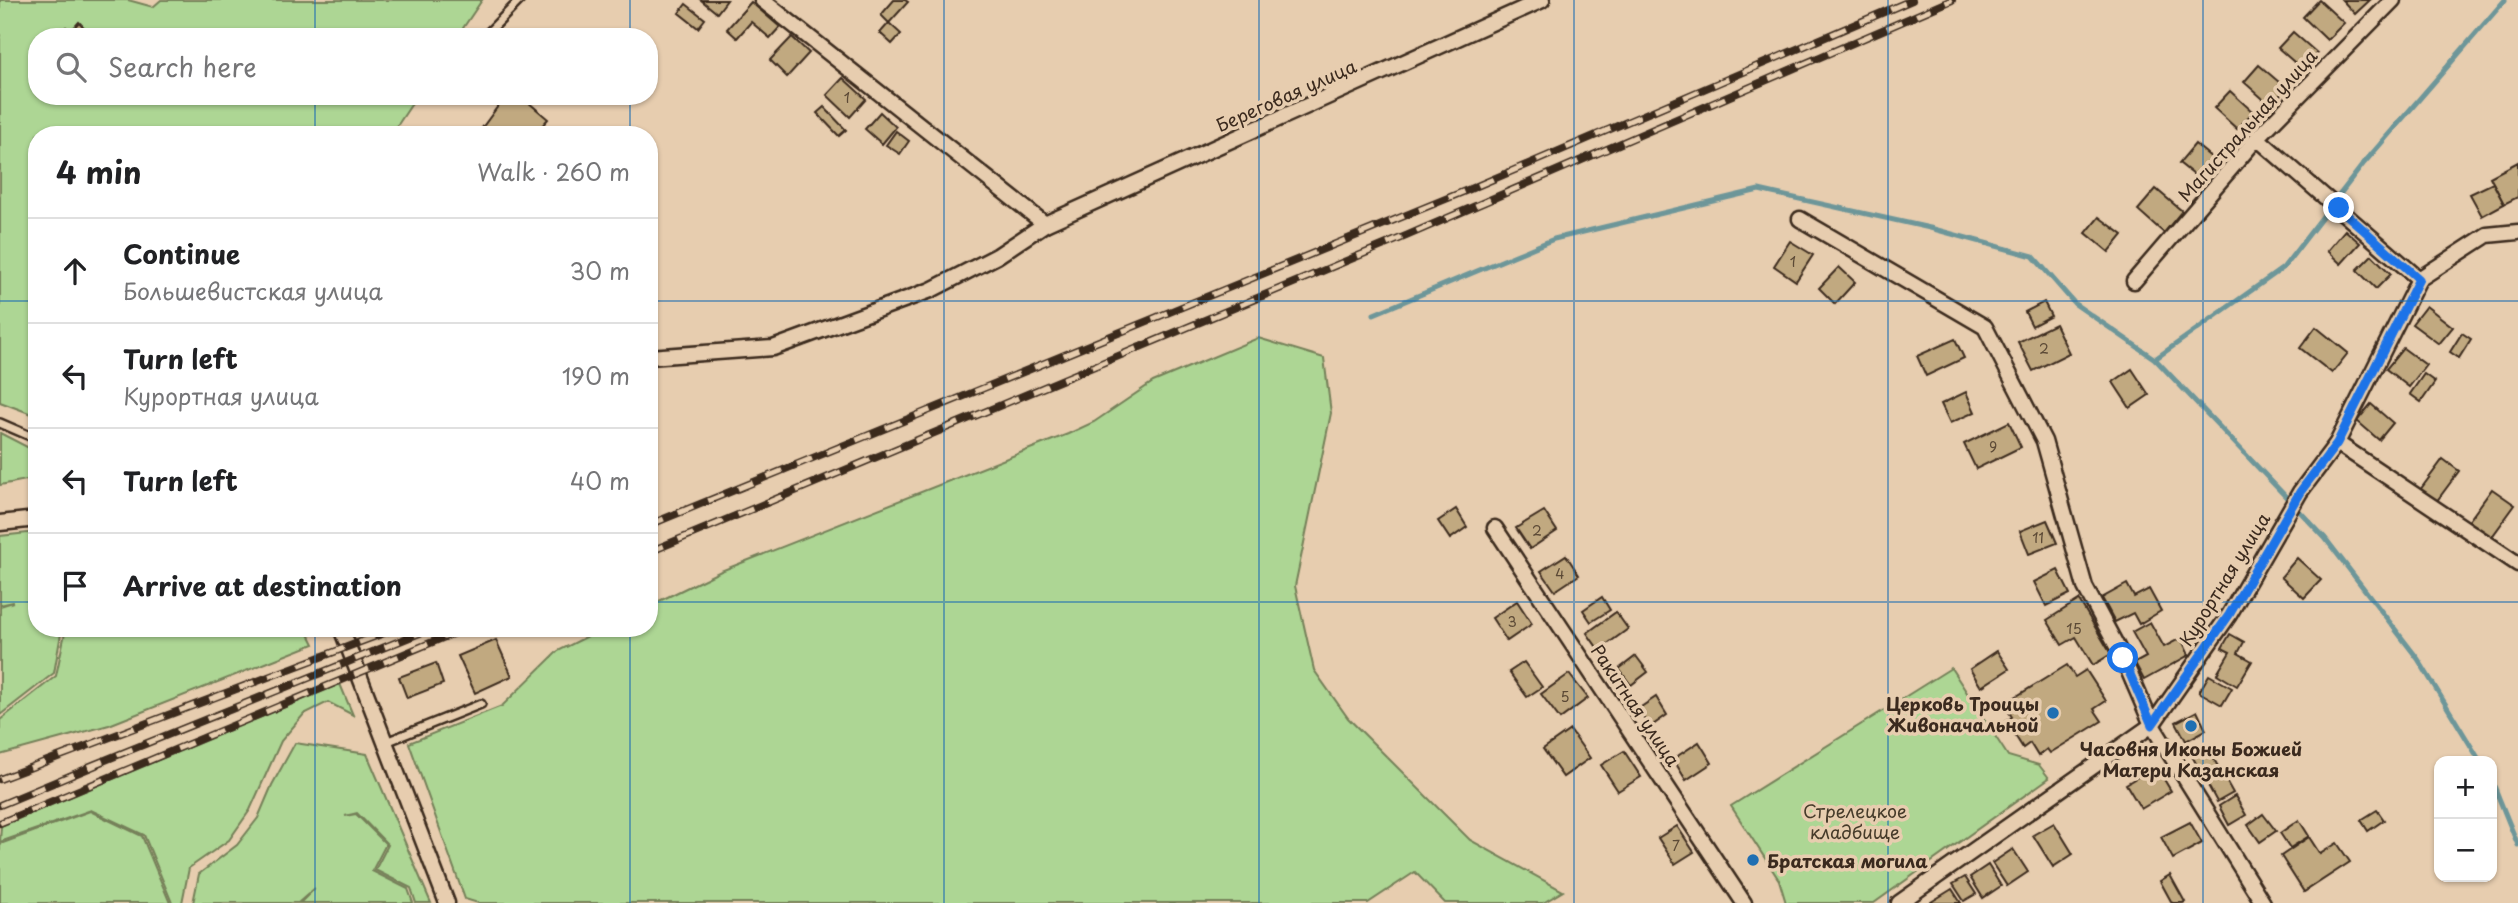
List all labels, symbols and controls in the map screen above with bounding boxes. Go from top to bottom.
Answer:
search box [28,28,658,105]
street label: Магистральная улица [2171,42,2323,207]
text: Search here [108,47,257,86]
icon: search [52,48,90,86]
street label: Береговая улица [1212,52,1361,138]
house number: 1 [844,87,850,108]
text: 4 min [56,149,142,194]
text: Walk · 260 m [477,154,630,189]
route end [2323,192,2354,223]
text: Continue [123,234,240,273]
house number: 1 [1790,251,1796,272]
icon: ahead [56,252,94,290]
text: 30 m [569,253,630,288]
text: Большевистская улица [123,273,383,308]
house number: 2 [2039,338,2049,359]
text: Turn left [123,339,238,378]
icon: left [56,357,94,395]
text: 190 m [562,358,630,393]
text: Курортная улица [123,378,319,413]
house number: 9 [1989,436,1997,457]
text: Turn left [123,461,238,500]
icon: left [56,462,94,500]
text: 40 m [570,463,630,498]
street label: Курортная улица [2172,506,2276,651]
house number: 2 [1532,520,1542,541]
house number: 11 [2032,527,2044,548]
house number: 4 [1555,563,1565,584]
text: Arrive at destination [123,566,402,605]
icon: arrive [56,567,94,605]
house number: 3 [1507,611,1517,632]
house number: 15 [2066,618,2082,639]
street label: Ракитная улица [1585,638,1687,772]
route start [2107,642,2138,673]
house number: 5 [1560,686,1570,707]
place label: Церковь Троицы Живоначальной [1886,690,2039,738]
marker: Церковь Троицы Живоначальной [2045,705,2061,721]
marker: Часовня Иконы Божией Матери Казанская [2183,718,2199,734]
place label: Часовня Иконы Божией Матери Казанская [2080,735,2302,783]
map controls [2434,756,2497,882]
button: + [2434,756,2497,819]
park label: Стрелецкое кладбище [1803,797,1907,845]
button: − [2434,819,2497,882]
house number: 7 [1672,835,1680,856]
place label: Братская могила [1767,847,1928,874]
marker: Братская могила [1745,852,1761,868]

